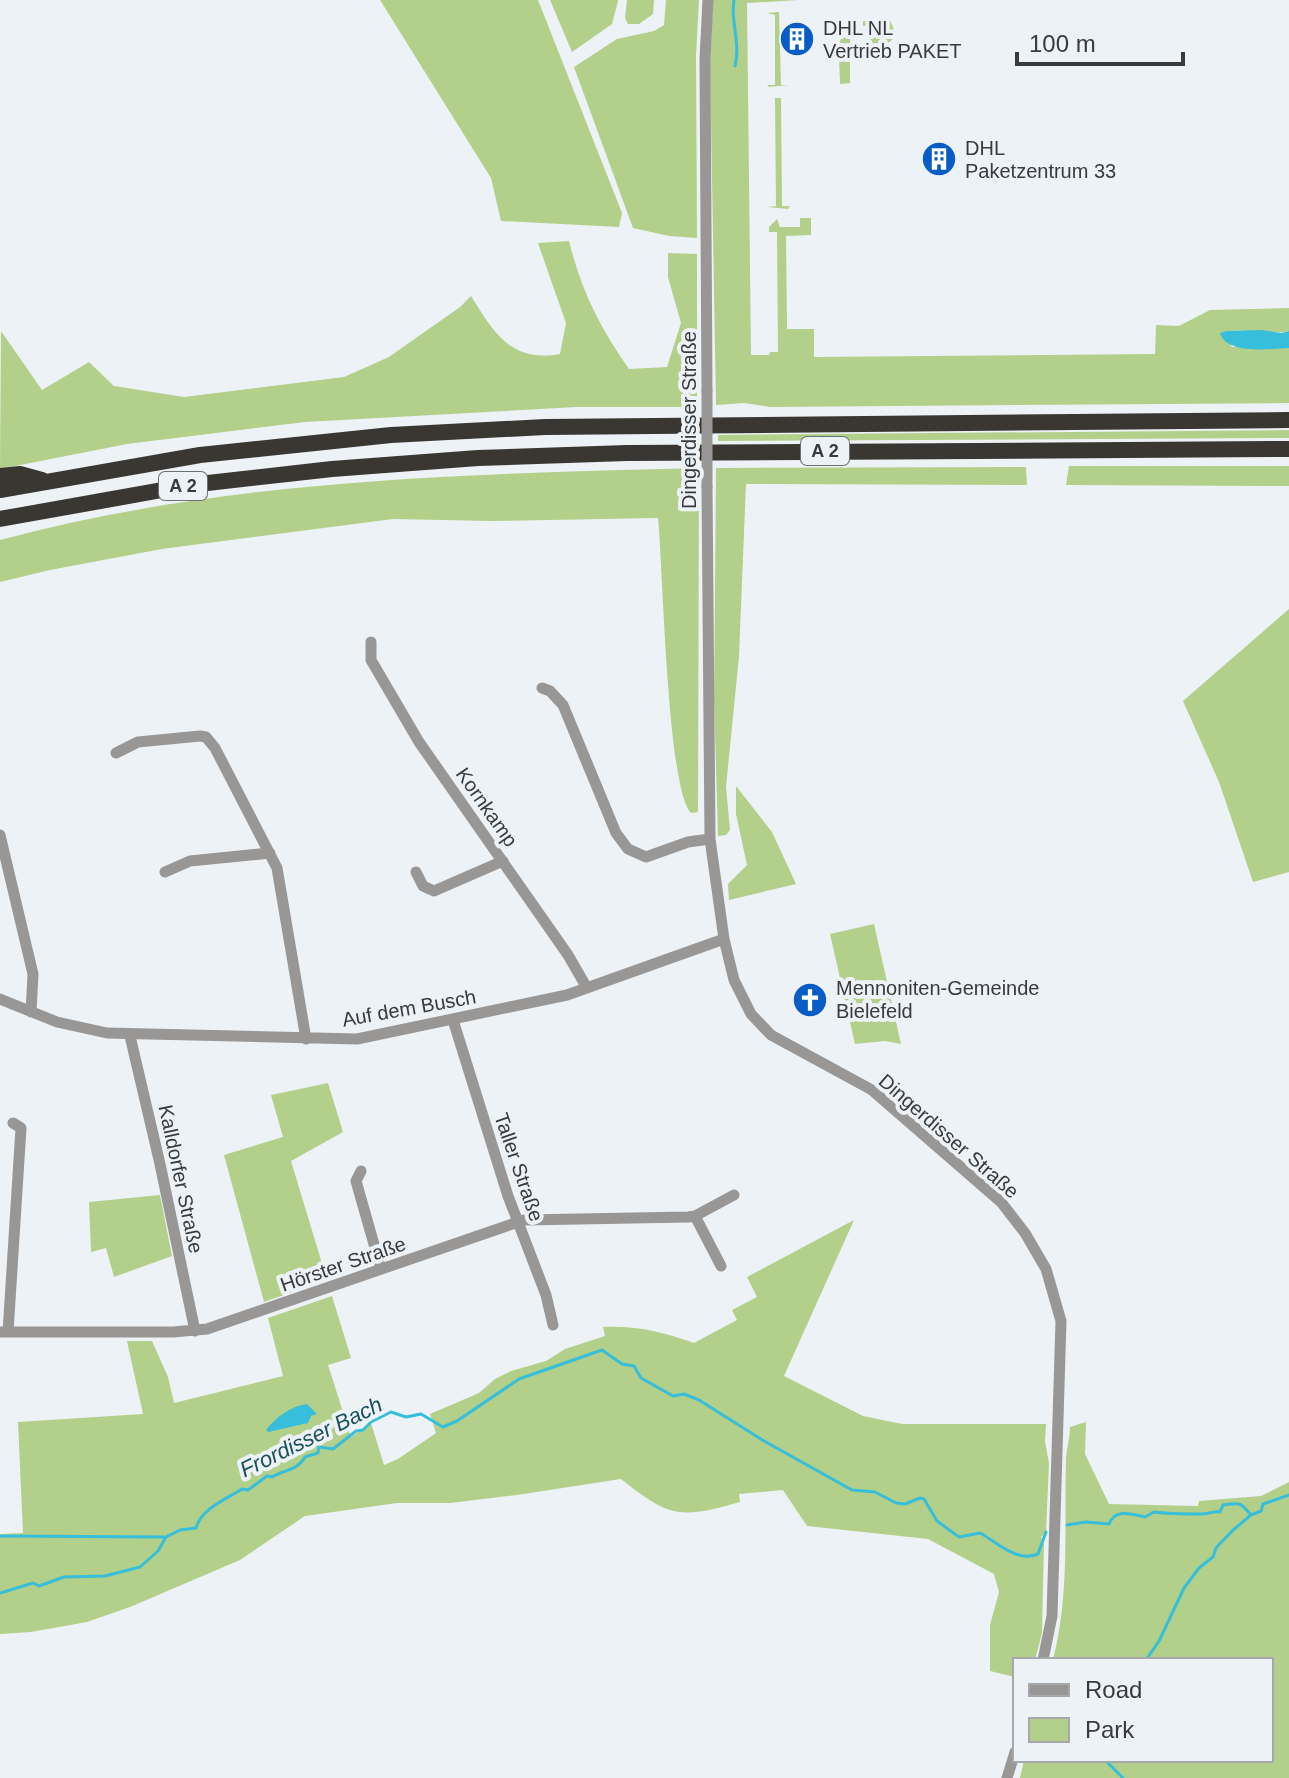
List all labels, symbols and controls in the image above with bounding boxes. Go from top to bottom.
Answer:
scale bar [1017,16,1183,66]
place label: DHL NL Vertrieb PAKET [823,17,962,62]
building icon: DHL NL Vertrieb PAKET [778,20,816,58]
text: 100 m [1029,30,1096,57]
place label: DHL Paketzentrum 33 [965,137,1116,182]
building icon: DHL Paketzentrum 33 [920,140,958,178]
street label: Dingerdisser Straße [678,331,700,509]
road number: A 2 [801,437,849,465]
road number: A 2 [159,472,207,500]
street label: Kornkamp [452,763,522,851]
place label: Mennoniten-Gemeinde Bielefeld [836,977,1039,1022]
church icon: Mennoniten-Gemeinde Bielefeld [791,981,829,1019]
street label: Auf dem Busch [340,985,478,1031]
street label: Dingerdisser Straße [875,1069,1023,1203]
street label: Kalldorfer Straße [155,1103,207,1255]
street label: Taller Straße [490,1110,548,1224]
street label: Hörster Straße [277,1232,409,1296]
water label: Frordisser Bach [236,1392,386,1482]
legend [1013,1658,1273,1762]
text: Road [1085,1676,1142,1703]
text: Park [1085,1716,1135,1743]

